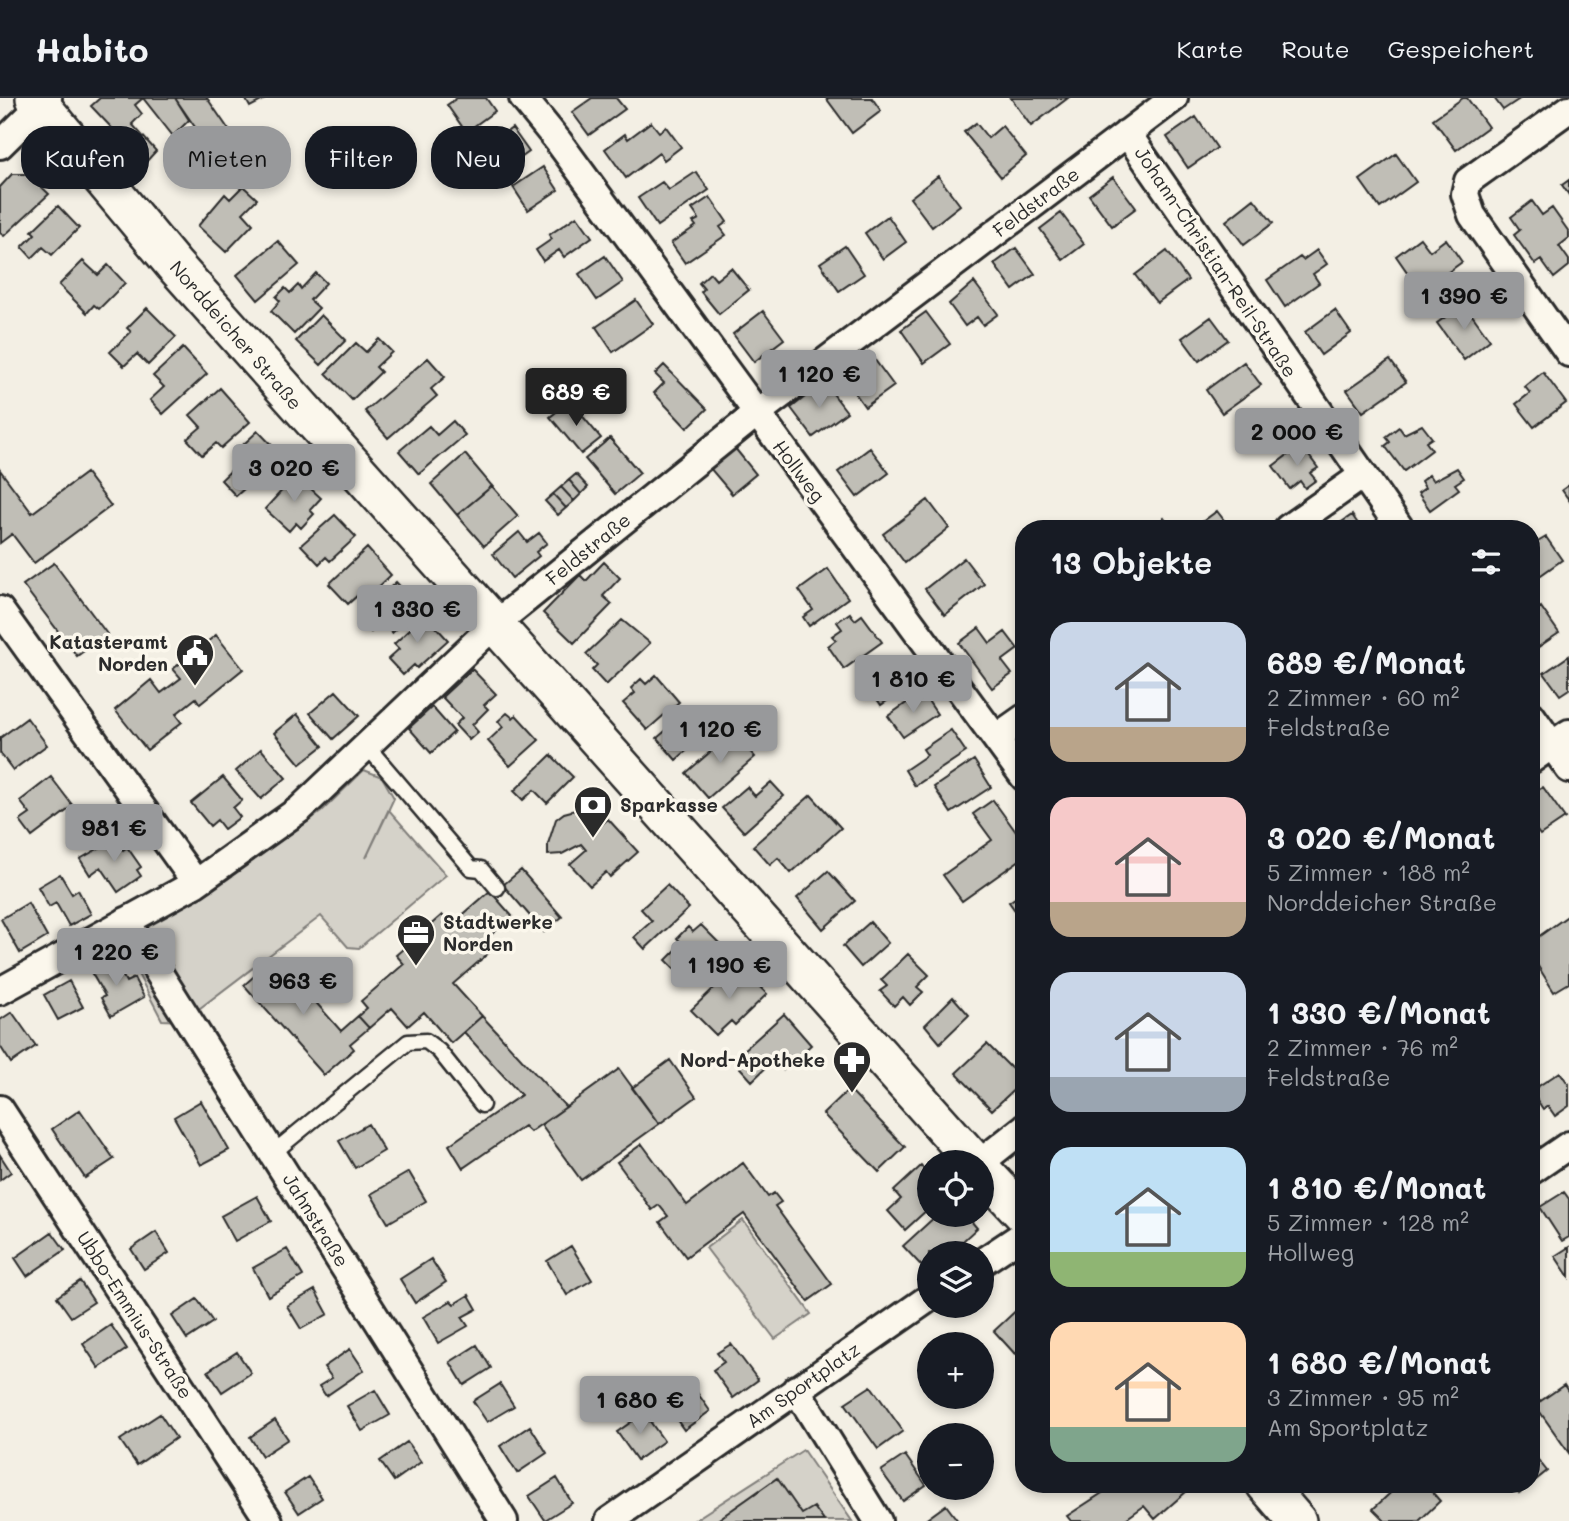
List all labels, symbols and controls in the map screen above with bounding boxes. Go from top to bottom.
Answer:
text: Habito [35,27,149,70]
text: Karte [1176,33,1243,64]
text: Route [1281,33,1350,64]
text: Gespeichert [1388,33,1534,64]
chip: Kaufen [21,126,149,189]
chip: Mieten [163,126,291,189]
chip: Filter [305,126,417,189]
chip: Neu [431,126,525,189]
street label: Johann-Christian-Reil-Straße [1130,141,1303,382]
street label: Feldstraße [987,161,1084,242]
street label: Norddeicher Straße [165,255,308,415]
pin: 1 390 € [1399,272,1529,332]
text: 1 390 € [1420,280,1508,310]
pin: 1 120 € [754,350,884,410]
text: 1 120 € [777,358,861,388]
pin: 689 € [527,368,625,428]
text: 689 € [542,376,610,406]
pin: 2 000 € [1232,408,1362,468]
text: 2 000 € [1251,416,1343,446]
street label: Hollweg [768,434,831,507]
pin: 3 020 € [229,444,359,504]
text: 3 020 € [248,452,340,482]
street label: Feldstraße [540,507,635,590]
text: 13 Objekte [1050,542,1212,582]
icon: filters [1467,543,1505,581]
pin: 1 330 € [352,586,482,645]
text: 1 330 € [373,593,461,623]
place label: Katasteramt Norden [49,629,168,676]
public building icon: Katasteramt Norden [174,632,216,687]
text: 689 €/Monat [1267,642,1466,682]
icon: home [1106,650,1190,734]
pin: 1 810 € [848,656,978,715]
text: 1 810 € [871,663,955,693]
text: 2 Zimmer · 60 m² [1267,682,1459,712]
pin: 1 120 € [655,706,785,765]
text: Feldstraße [1267,712,1390,742]
text: 1 120 € [678,713,762,743]
bank icon: Sparkasse [572,784,614,839]
place label: Sparkasse [620,792,718,817]
pin: 981 € [65,804,163,864]
text: 981 € [81,812,147,842]
text: 3 020 €/Monat [1267,817,1495,857]
icon: home [1106,825,1190,909]
text: 5 Zimmer · 188 m² [1267,857,1470,887]
text: Norddeicher Straße [1267,887,1497,917]
place label: Stadtwerke Norden [443,909,553,956]
office icon: Stadtwerke Norden [395,912,437,967]
pin: 1 220 € [51,928,181,988]
text: 1 220 € [73,936,159,966]
pin: 1 190 € [664,942,794,1001]
text: 1 190 € [687,949,771,979]
pin: 963 € [254,958,352,1017]
text: 963 € [269,965,337,995]
text: 1 330 €/Monat [1267,992,1490,1032]
icon: home [1106,1000,1190,1084]
text: 2 Zimmer · 76 m² [1267,1032,1458,1062]
pharmacy icon: Nord-Apotheke [831,1039,873,1094]
place label: Nord-Apotheke [680,1047,825,1072]
text: Feldstraße [1267,1062,1390,1092]
map controls [917,1150,994,1500]
button: locate [917,1150,994,1227]
text: 1 810 €/Monat [1267,1167,1486,1207]
street label: Jahnstraße [278,1168,355,1271]
icon: home [1106,1175,1190,1259]
text: 5 Zimmer · 128 m² [1267,1207,1469,1237]
street label: Ubbo-Emmius-Straße [72,1226,199,1403]
text: Hollweg [1267,1237,1354,1267]
button: layers [917,1241,994,1318]
button: + [917,1332,994,1409]
street label: Am Sportplatz [741,1336,864,1433]
text: 1 680 €/Monat [1267,1342,1491,1382]
icon: home [1106,1350,1190,1434]
pin: 1 680 € [575,1376,705,1436]
text: 3 Zimmer · 95 m² [1267,1382,1459,1412]
text: 1 680 € [596,1384,684,1414]
text: Am Sportplatz [1267,1412,1428,1442]
button: − [917,1423,994,1500]

